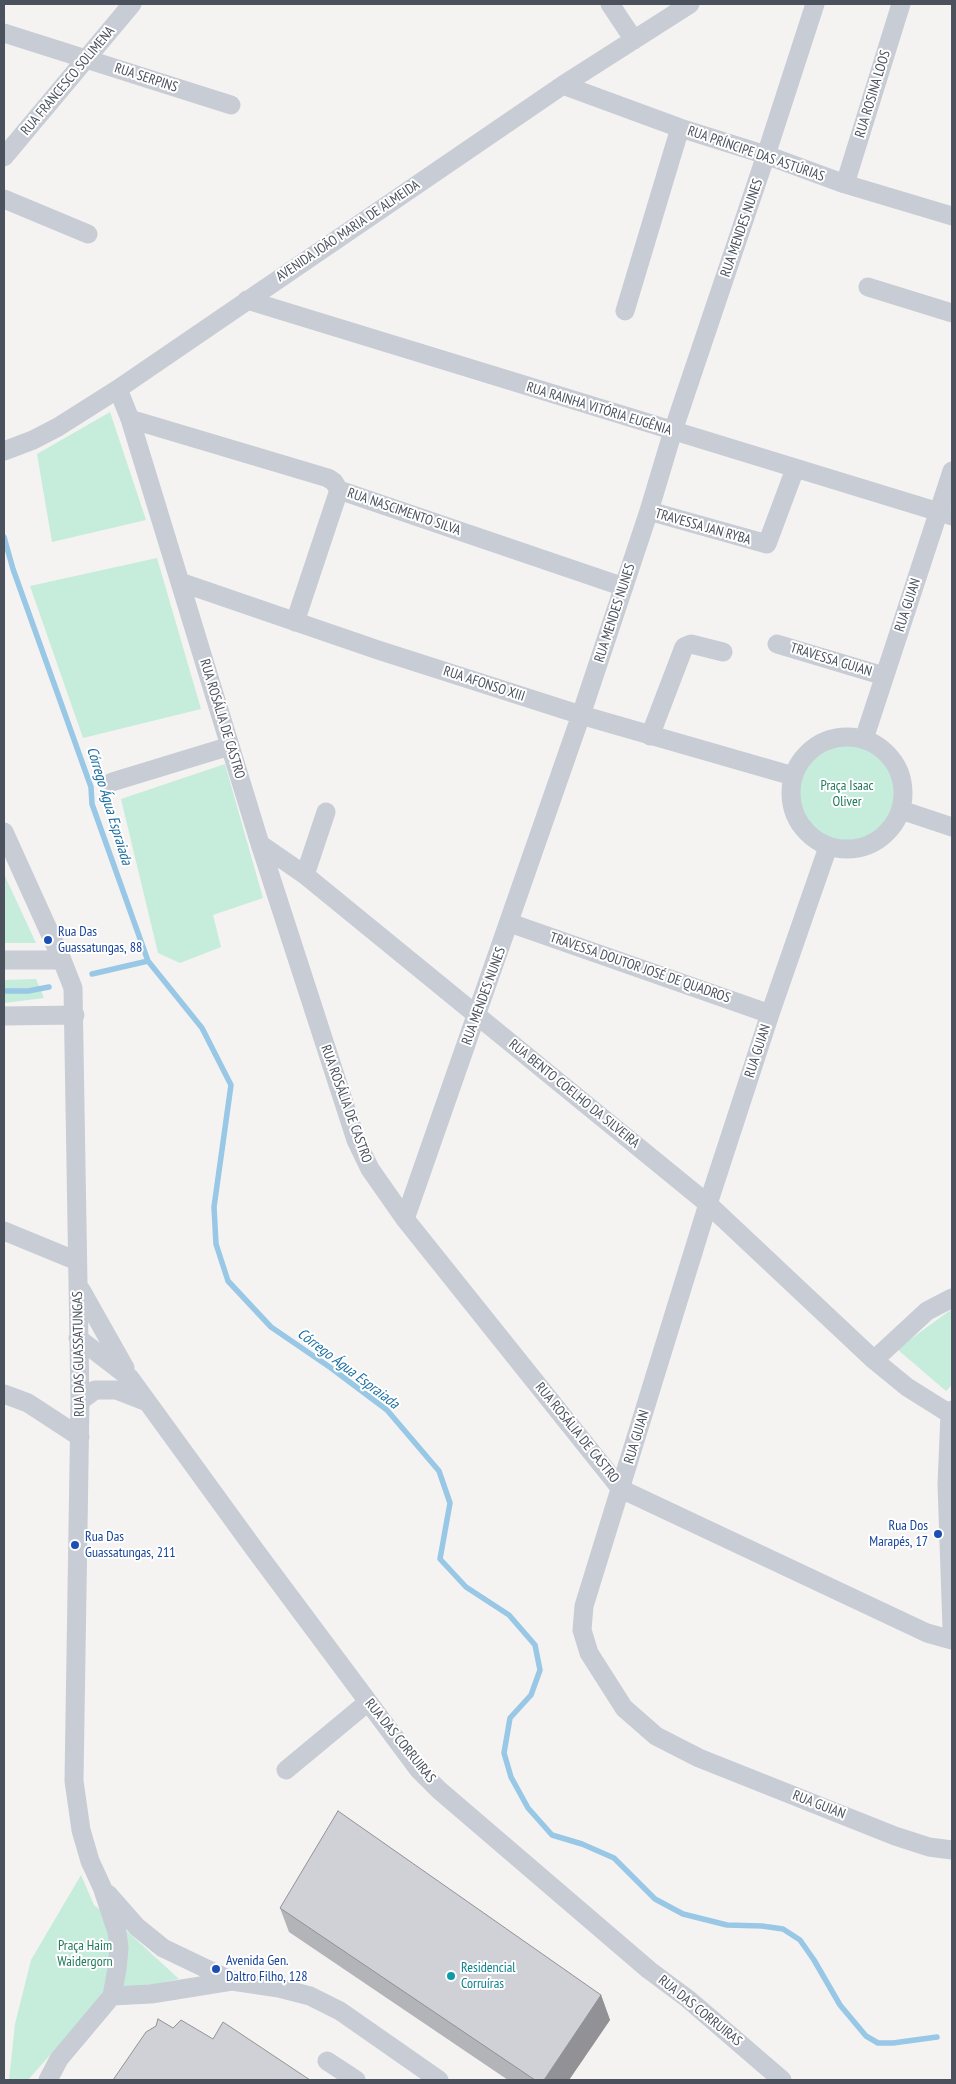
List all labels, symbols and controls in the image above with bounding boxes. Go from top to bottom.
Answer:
street label: RUA FRANCESCO SOLIMENA [18,23,118,139]
street label: RUA ROSINA LOOS [852,48,894,140]
street label: RUA SERPINS [112,60,180,96]
street label: RUA PRÍNCIPE DAS ASTÚRIAS [685,123,827,185]
street label: AVENIDA JOÃO MARIA DE ALMEIDA [273,177,423,285]
street label: RUA MENDES NUNES [717,177,767,279]
street label: RUA RAINHA VITÓRIA EUGÊNIA [524,379,674,439]
street label: RUA NASCIMENTO SILVA [345,485,463,539]
street label: TRAVESSA JAN RYBA [653,505,753,549]
street label: RUA MENDES NUNES [591,562,639,664]
street label: RUA GUIAN [891,576,925,634]
street label: TRAVESSA GUIAN [788,640,874,680]
street label: RUA ROSÁLIA DE CASTRO [196,657,248,781]
street label: RUA AFONSO XIII [441,663,527,705]
water label: Córrego Água Espraiada [83,745,135,867]
park label: Praça Isaac Oliver [820,778,874,810]
place label: Rua Das Guassatungas, 88 [58,924,142,956]
street label: TRAVESSA DOUTOR JOSÉ DE QUADROS [548,929,732,1007]
marker: Rua Das Guassatungas, 88 [42,934,54,946]
street label: RUA MENDES NUNES [459,945,509,1047]
street label: RUA GUIAN [741,1022,775,1080]
street label: RUA BENTO COELHO DA SILVEIRA [505,1036,643,1152]
street label: RUA ROSÁLIA DE CASTRO [317,1043,375,1165]
street label: RUA DAS GUASSATUNGAS [70,1291,88,1417]
water label: Córrego Água Espraiada [294,1325,402,1413]
street label: RUA ROSÁLIA DE CASTRO [531,1379,623,1487]
street label: RUA GUIAN [621,1408,653,1466]
place label: Rua Dos Marapés, 17 [869,1518,928,1550]
marker: Rua Dos Marapés, 17 [932,1528,944,1540]
place label: Rua Das Guassatungas, 211 [85,1529,176,1561]
marker: Rua Das Guassatungas, 211 [69,1539,81,1551]
street label: RUA DAS CORRUIRAS [361,1696,439,1786]
street label: RUA GUIAN [790,1787,848,1823]
park label: Praça Haim Waidergorn [57,1938,113,1970]
place label: Avenida Gen. Daltro Filho, 128 [226,1953,308,1985]
place label: Residencial Corruíras [461,1960,516,1992]
marker: Avenida Gen. Daltro Filho, 128 [210,1963,222,1975]
marker: Residencial Corruíras [445,1970,457,1982]
street label: RUA DAS CORRUIRAS [655,1972,745,2050]

